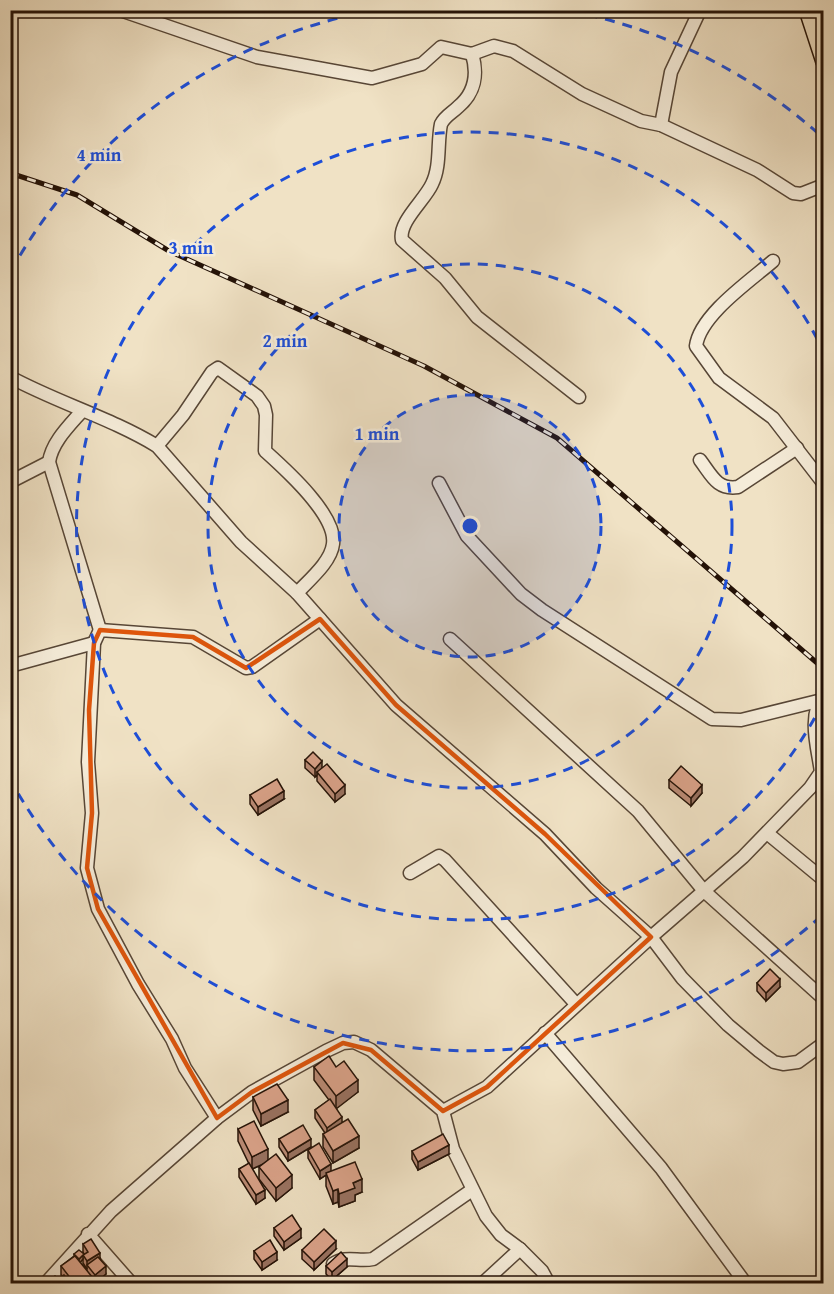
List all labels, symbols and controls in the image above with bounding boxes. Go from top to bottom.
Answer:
text: 4 min [77,141,122,168]
text: 3 min [169,234,214,261]
text: 2 min [263,327,308,354]
text: 1 min [355,420,400,447]
centre of rings [460,516,480,536]

